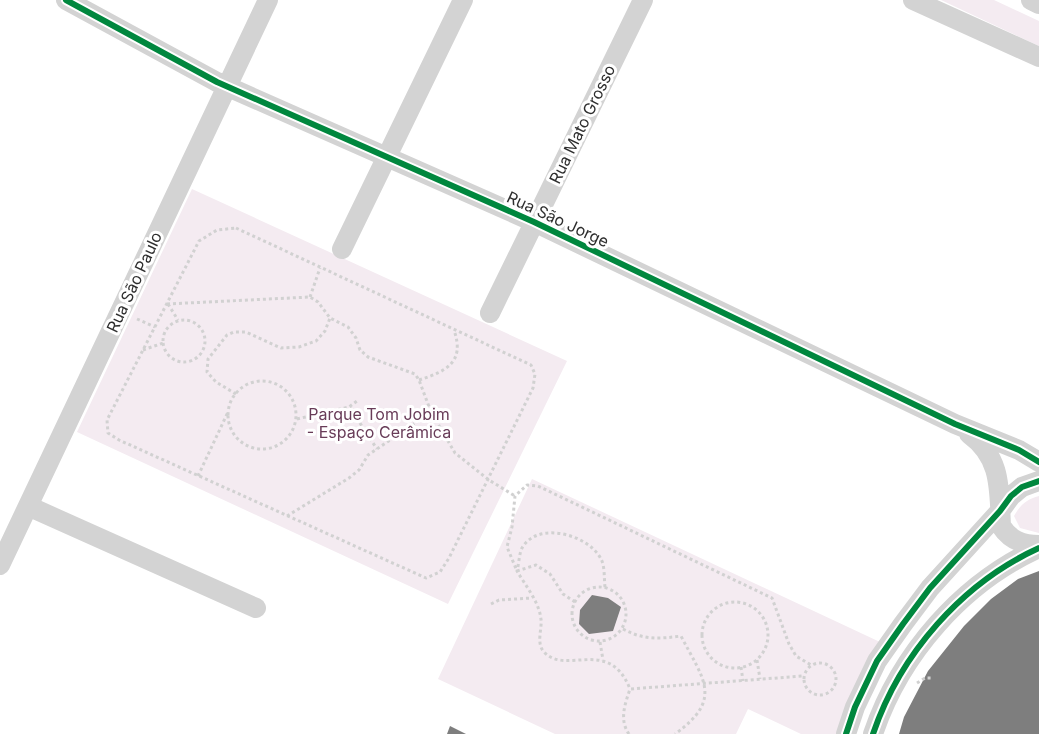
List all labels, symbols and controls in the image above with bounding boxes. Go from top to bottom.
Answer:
street label: Rua Mato Grosso [545,61,619,187]
street label: Rua São Jorge [504,187,612,251]
street label: Rua São Paulo [102,229,166,335]
park label: Parque Tom Jobim - Espaço Cerâmica [307,404,451,442]

